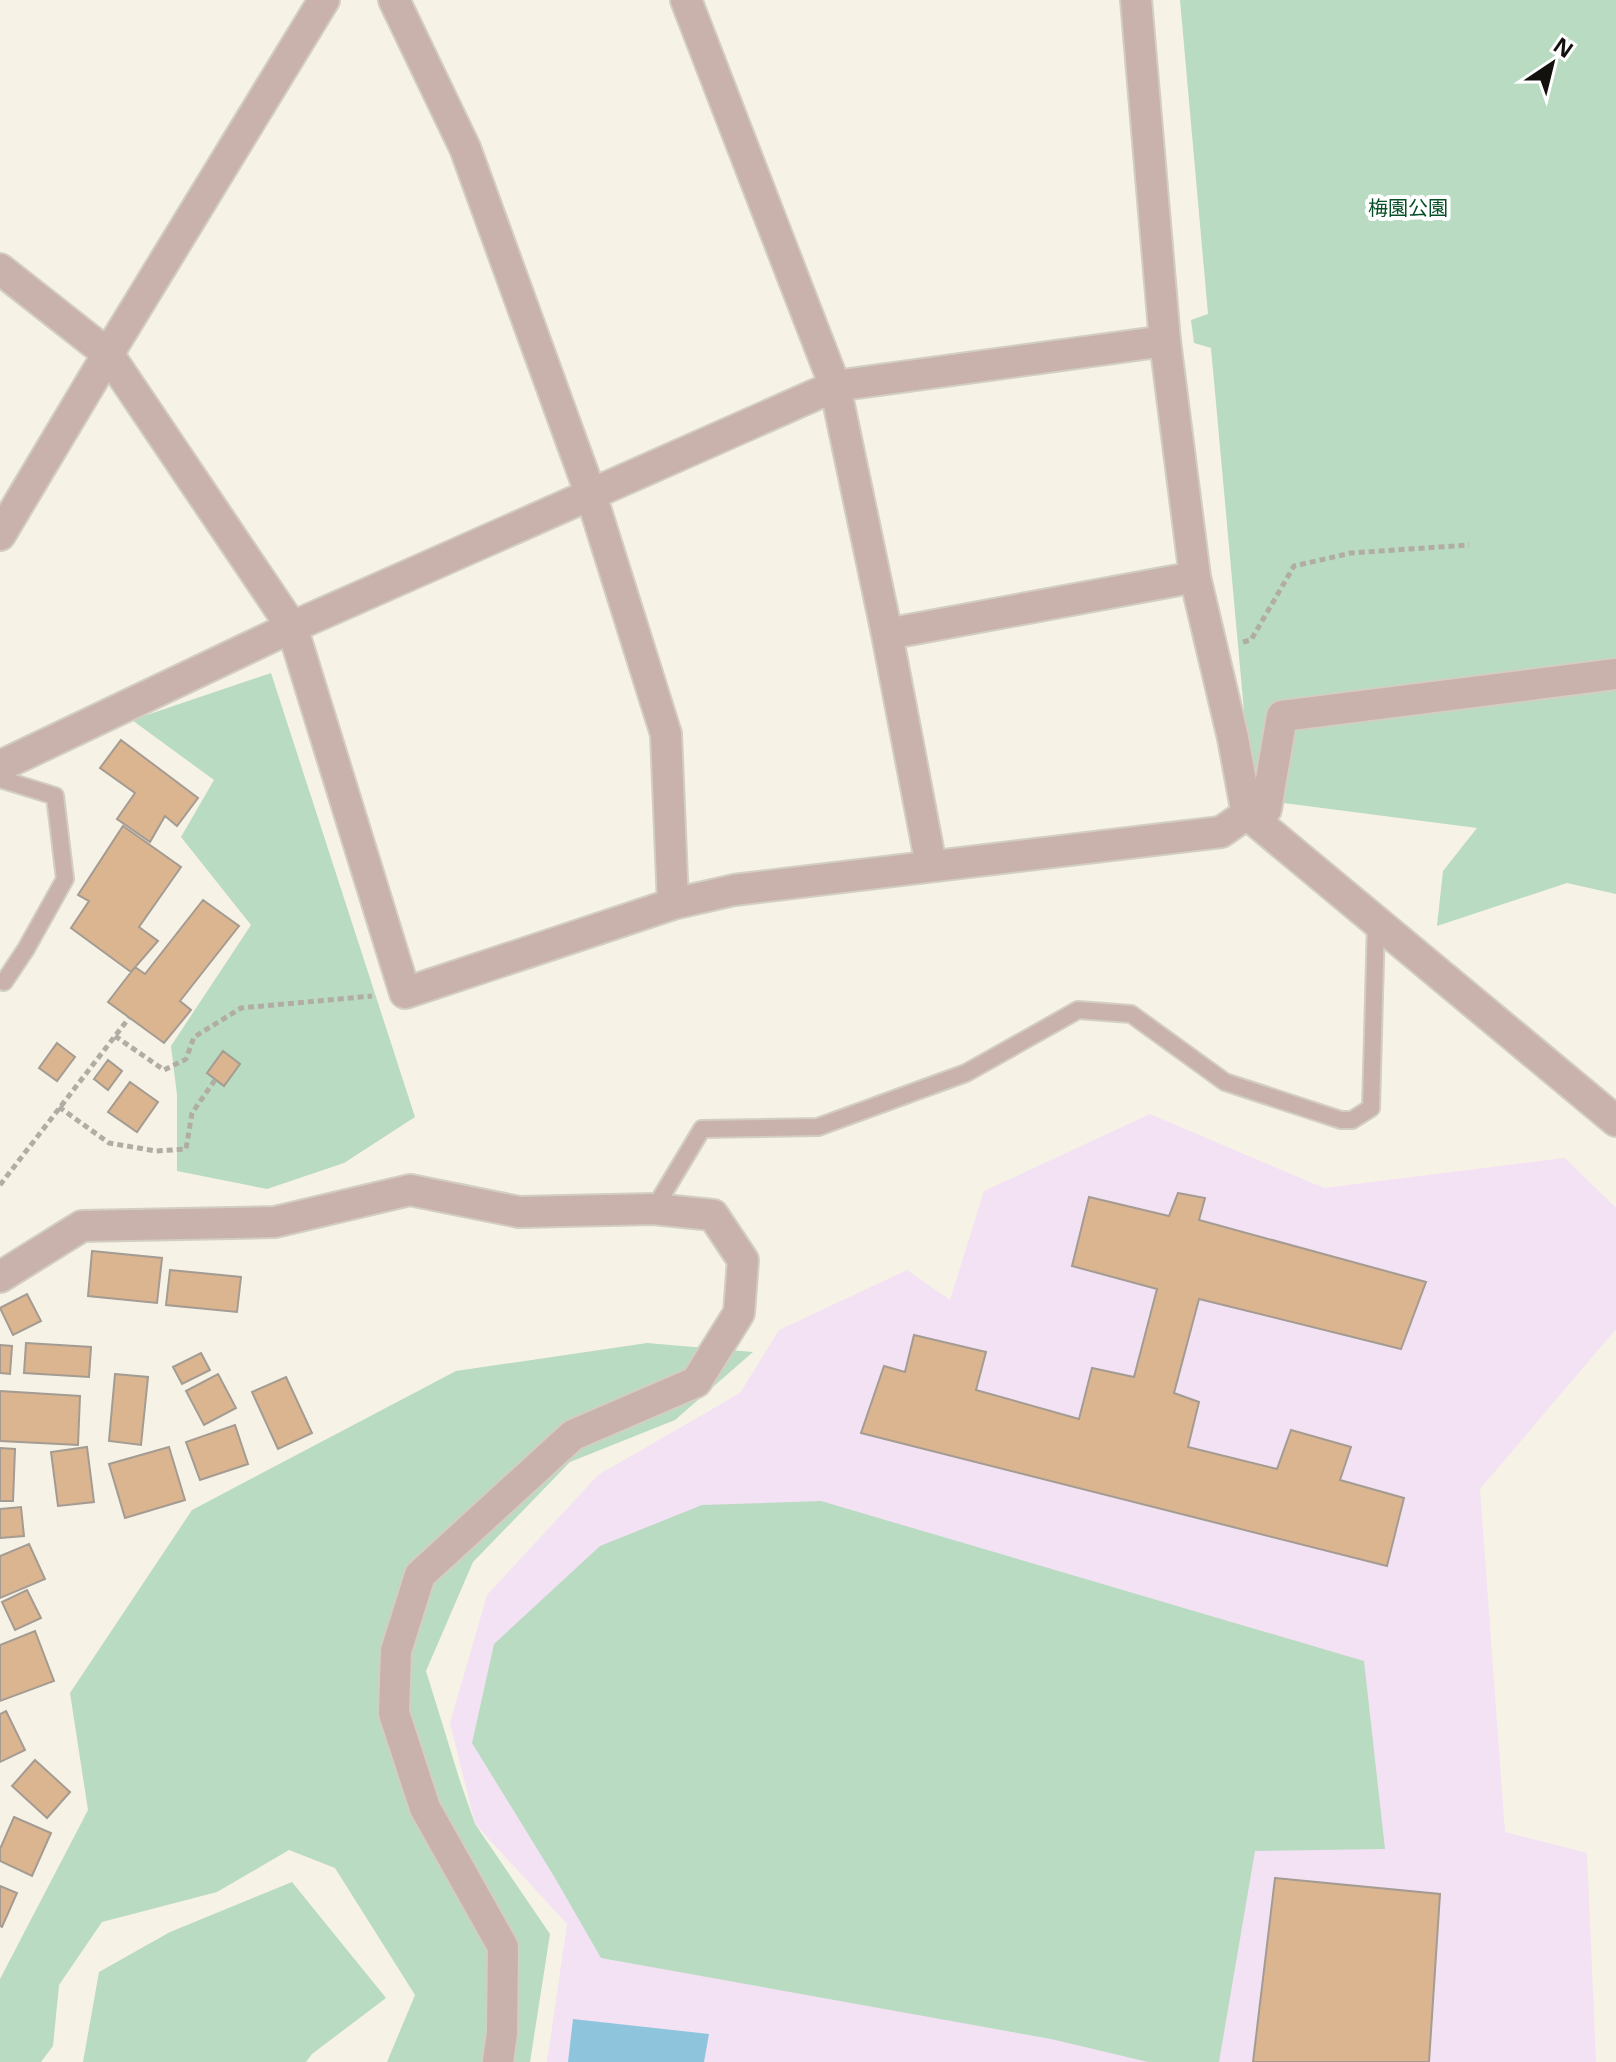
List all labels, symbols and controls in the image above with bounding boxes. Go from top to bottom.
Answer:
north arrow [1512,24,1592,104]
text: N [1548,29,1580,64]
park label: 梅園公園 [1368,194,1448,221]

